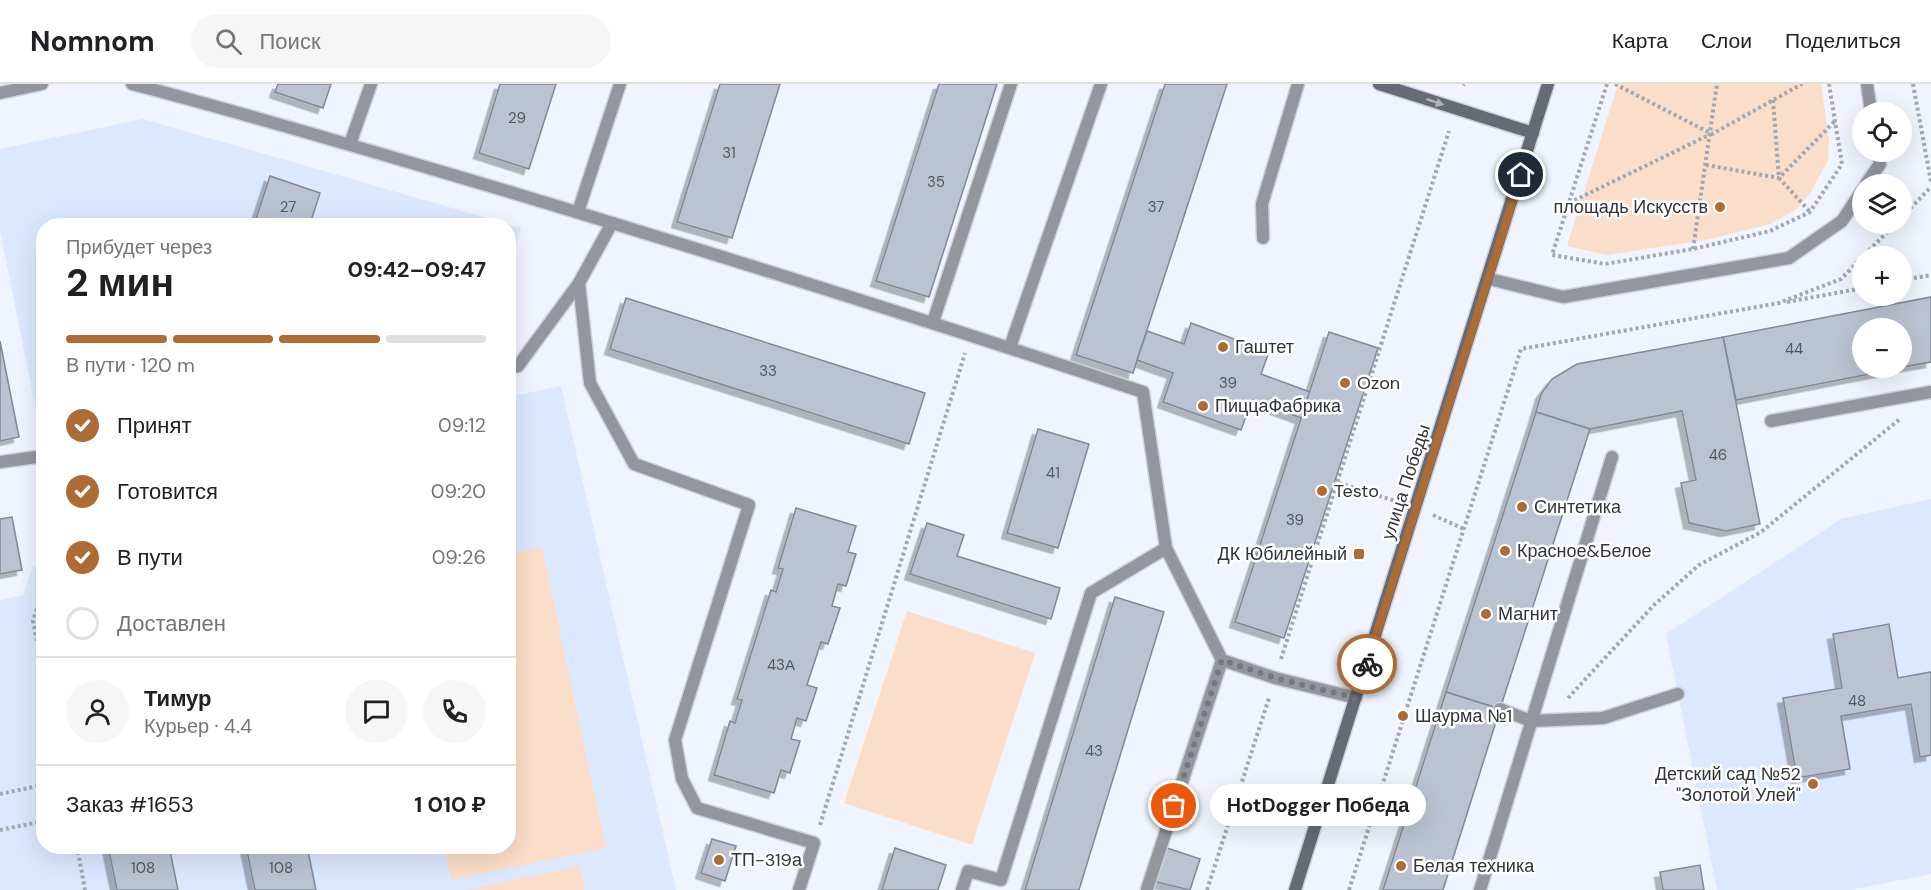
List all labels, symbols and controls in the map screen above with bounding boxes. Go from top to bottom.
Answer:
search box [191,14,611,68]
text: Nomnom [30,23,155,60]
icon: search [212,25,245,58]
text: Поиск [260,27,321,56]
text: Карта [1612,27,1668,55]
text: Слои [1701,27,1752,55]
text: Поделиться [1785,27,1901,55]
one-way arrow [1426,98,1444,107]
map controls [1852,102,1912,378]
button: locate [1852,102,1912,162]
house number: 29 [508,108,526,128]
house number: 31 [722,143,736,163]
pin [1495,149,1546,200]
icon: home [1504,158,1537,191]
house number: 35 [927,172,945,192]
button: layers [1852,174,1912,234]
place label: площадь Искусств [1553,195,1708,219]
house number: 27 [280,197,296,217]
house number: 37 [1148,197,1164,217]
marker: площадь Искусств [1713,200,1727,214]
text: Прибудет через [66,234,212,260]
button: + [1852,246,1912,306]
text: 09:42–09:47 [347,255,486,284]
text: 2 мин [66,257,174,308]
button: − [1852,318,1912,378]
place label: Гаштет [1235,335,1294,359]
house number: 44 [1785,339,1803,359]
marker: Гаштет [1216,340,1230,354]
text: В пути · 120 m [66,352,195,378]
house number: 33 [759,361,777,381]
place label: Ozon [1357,371,1400,395]
house number: 39 [1219,373,1237,393]
marker: Ozon [1338,376,1352,390]
place label: ПиццаФабрика [1215,394,1342,418]
marker: ПиццаФабрика [1196,399,1210,413]
icon: check [66,409,99,442]
text: Принят [117,411,191,440]
text: 09:12 [438,412,486,438]
street label: улица Победы [1376,421,1436,543]
house number: 46 [1709,445,1727,465]
house number: 41 [1046,463,1060,483]
icon: check [66,475,99,508]
text: Готовится [117,477,218,506]
text: 09:20 [431,478,486,504]
place label: Testo [1334,479,1379,503]
marker: Testo [1315,484,1329,498]
place label: Синтетика [1534,495,1622,519]
marker: Синтетика [1515,500,1529,514]
house number: 39 [1286,510,1304,530]
place label: Красное&Белое [1517,539,1652,563]
icon: check [66,541,99,574]
place label: ДК Юбилейный [1217,542,1347,566]
text: В пути [117,543,183,572]
text: 09:26 [432,544,486,570]
marker: Красное&Белое [1498,544,1512,558]
marker: ДК Юбилейный [1352,547,1366,561]
place label: Магнит [1498,602,1558,626]
marker: Магнит [1479,607,1493,621]
text: Доставлен [117,609,226,638]
courier [1337,634,1397,694]
icon: bike [1351,648,1384,681]
house number: 43А [767,655,795,675]
button: person [66,680,129,743]
button: chat [345,680,408,743]
button: phone [423,680,486,743]
text: Тимур [144,684,212,713]
house number: 48 [1848,691,1866,711]
place label: Шаурма №1 [1415,704,1512,728]
marker: Шаурма №1 [1396,709,1410,723]
text: Курьер · 4.4 [144,713,252,739]
house number: 43 [1085,741,1103,761]
place label: Детский сад №52 "Золотой Улей" [1655,762,1801,807]
marker: Детский сад №52 "Золотой Улей" [1806,777,1820,791]
pin [1148,780,1199,831]
callout: HotDogger Победа [1210,785,1426,827]
icon: bag [1157,789,1190,822]
text: Заказ #1653 [66,790,194,819]
text: 1 010 ₽ [414,790,486,819]
text: HotDogger Победа [1227,792,1409,818]
place label: ТП-319а [731,848,803,872]
marker: ТП-319а [712,853,726,867]
place label: Белая техника [1413,854,1535,878]
house number: 108 [131,858,155,878]
house number: 108 [269,858,293,878]
marker: Белая техника [1394,859,1408,873]

